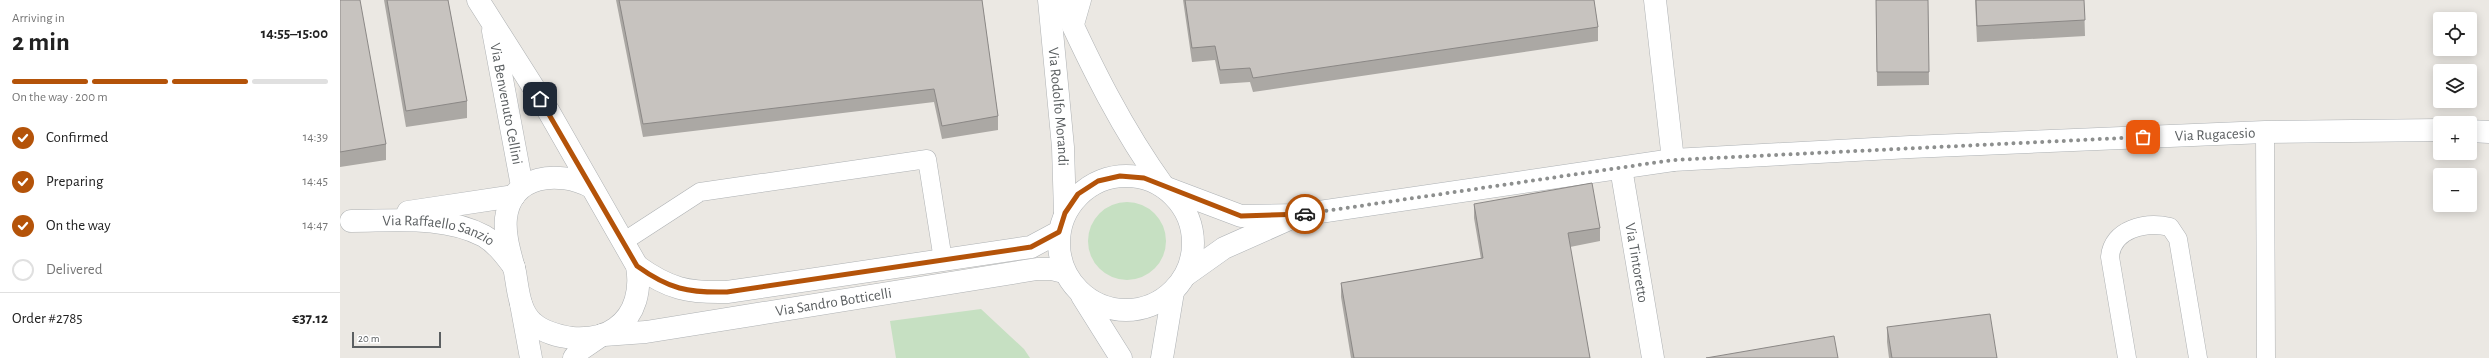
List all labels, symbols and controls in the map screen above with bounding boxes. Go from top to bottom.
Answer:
text: Arriving in [12,12,65,25]
map controls [2433,12,2477,212]
button: locate [2433,12,2477,56]
text: 14:55–15:00 [261,26,328,41]
text: 2 min [12,29,70,55]
street label: Via Benvenuto Cellini [487,42,525,166]
street label: Via Rodolfo Morandi [1046,47,1071,166]
button: layers [2433,64,2477,108]
pin [523,82,557,116]
icon: home [529,88,551,110]
text: On the way · 200 m [12,91,108,104]
button: + [2433,116,2477,160]
pin [2126,120,2160,154]
street label: Via Rugacesio [2175,125,2256,144]
icon: bag [2132,126,2154,148]
icon: check [12,127,34,149]
text: Confirmed [46,130,108,145]
text: 14:39 [303,131,328,144]
button: − [2433,168,2477,212]
icon: check [12,171,34,193]
text: Preparing [46,174,103,189]
text: 14:45 [303,175,328,188]
courier [1285,194,1325,234]
icon: car [1294,203,1316,225]
street label: Via Raffaello Sanzio [382,213,497,249]
icon: check [12,215,34,237]
text: On the way [46,218,111,233]
text: 14:47 [303,219,328,232]
street label: Via Tintoretto [1622,222,1651,304]
text: Delivered [46,262,103,277]
street label: Via Sandro Botticelli [774,286,893,319]
text: Order #2785 [12,311,83,326]
text: €37.12 [292,311,328,326]
scale bar [352,330,441,349]
text: 20 m [358,333,379,344]

